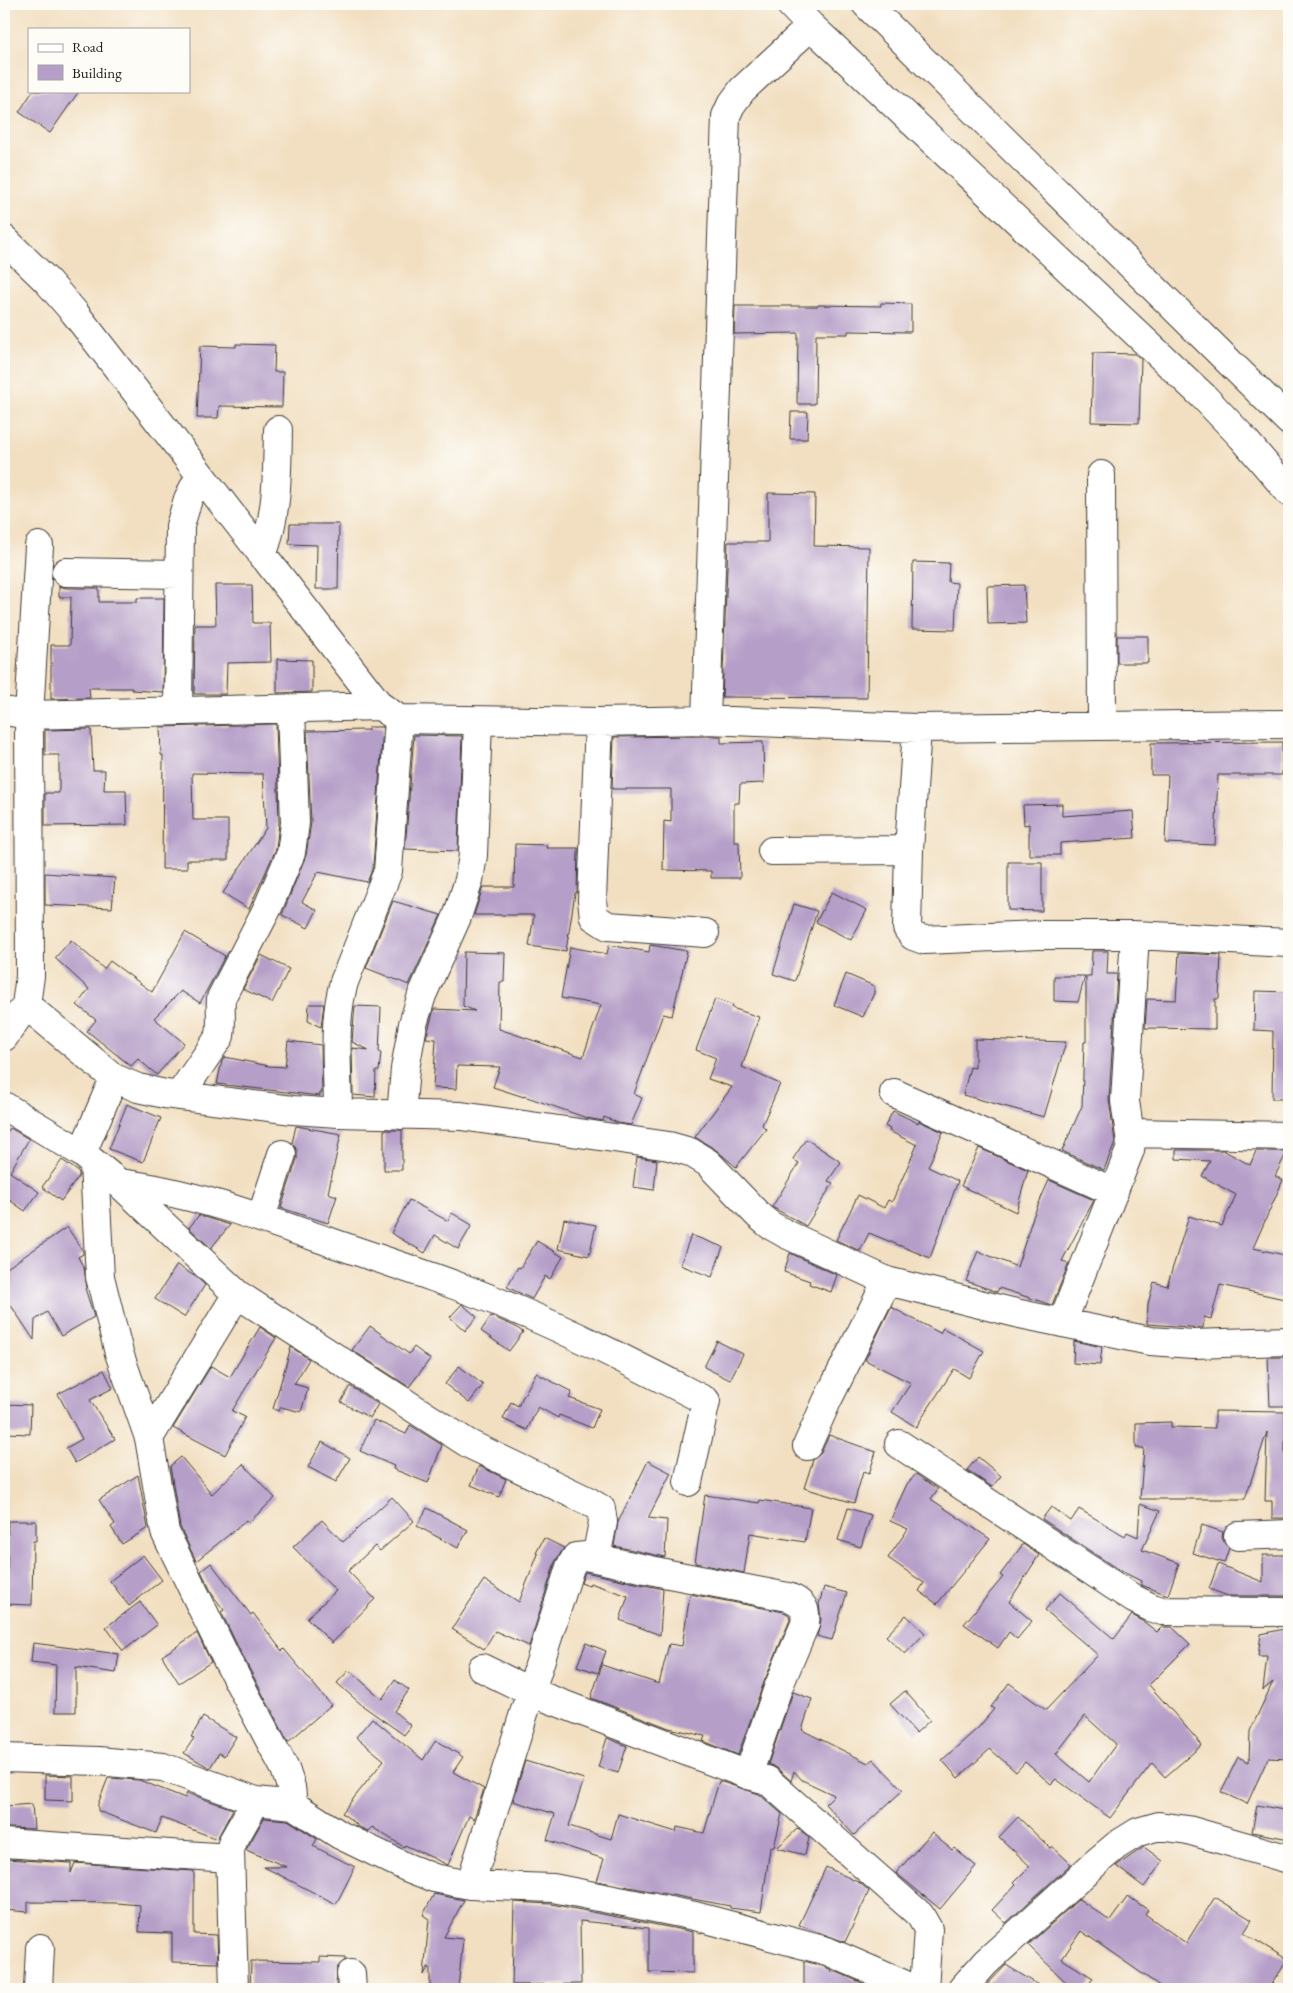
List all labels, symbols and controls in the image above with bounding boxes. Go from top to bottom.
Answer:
legend [28,28,190,92]
text: Road [72,37,104,56]
text: Building [72,63,122,82]

